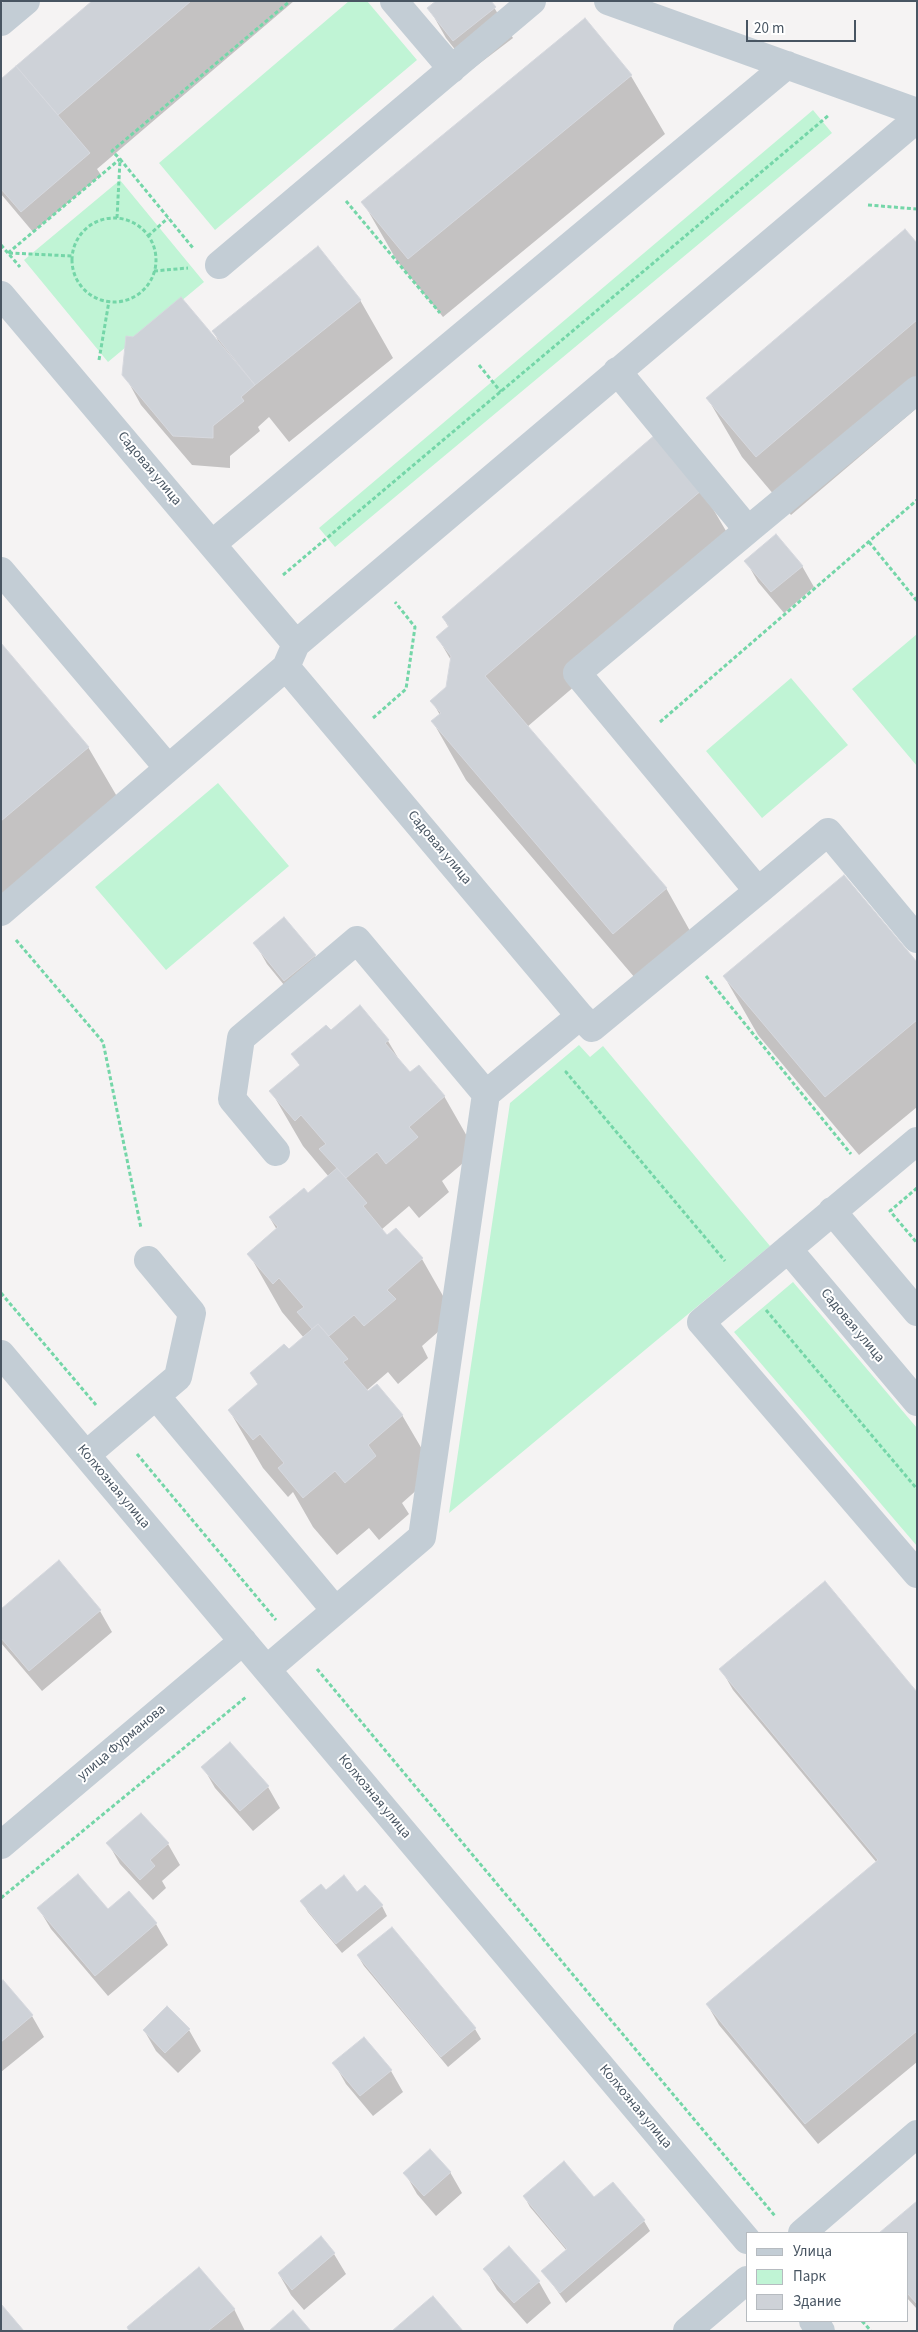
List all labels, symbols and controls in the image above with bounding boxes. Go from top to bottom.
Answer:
scale bar [748,10,858,42]
text: 20 m [754,18,784,39]
street label: Садовая улица [113,429,185,509]
street label: Садовая улица [403,808,475,888]
street label: Садовая улица [816,1286,888,1366]
street label: Колхозная улица [73,1442,153,1532]
street label: улица Фурманова [75,1701,169,1785]
street label: Колхозная улица [334,1752,414,1842]
street label: Колхозная улица [595,2062,675,2152]
legend [746,2232,908,2322]
text: Улица [793,2241,832,2262]
text: Парк [793,2266,826,2287]
text: Здание [793,2291,841,2312]

